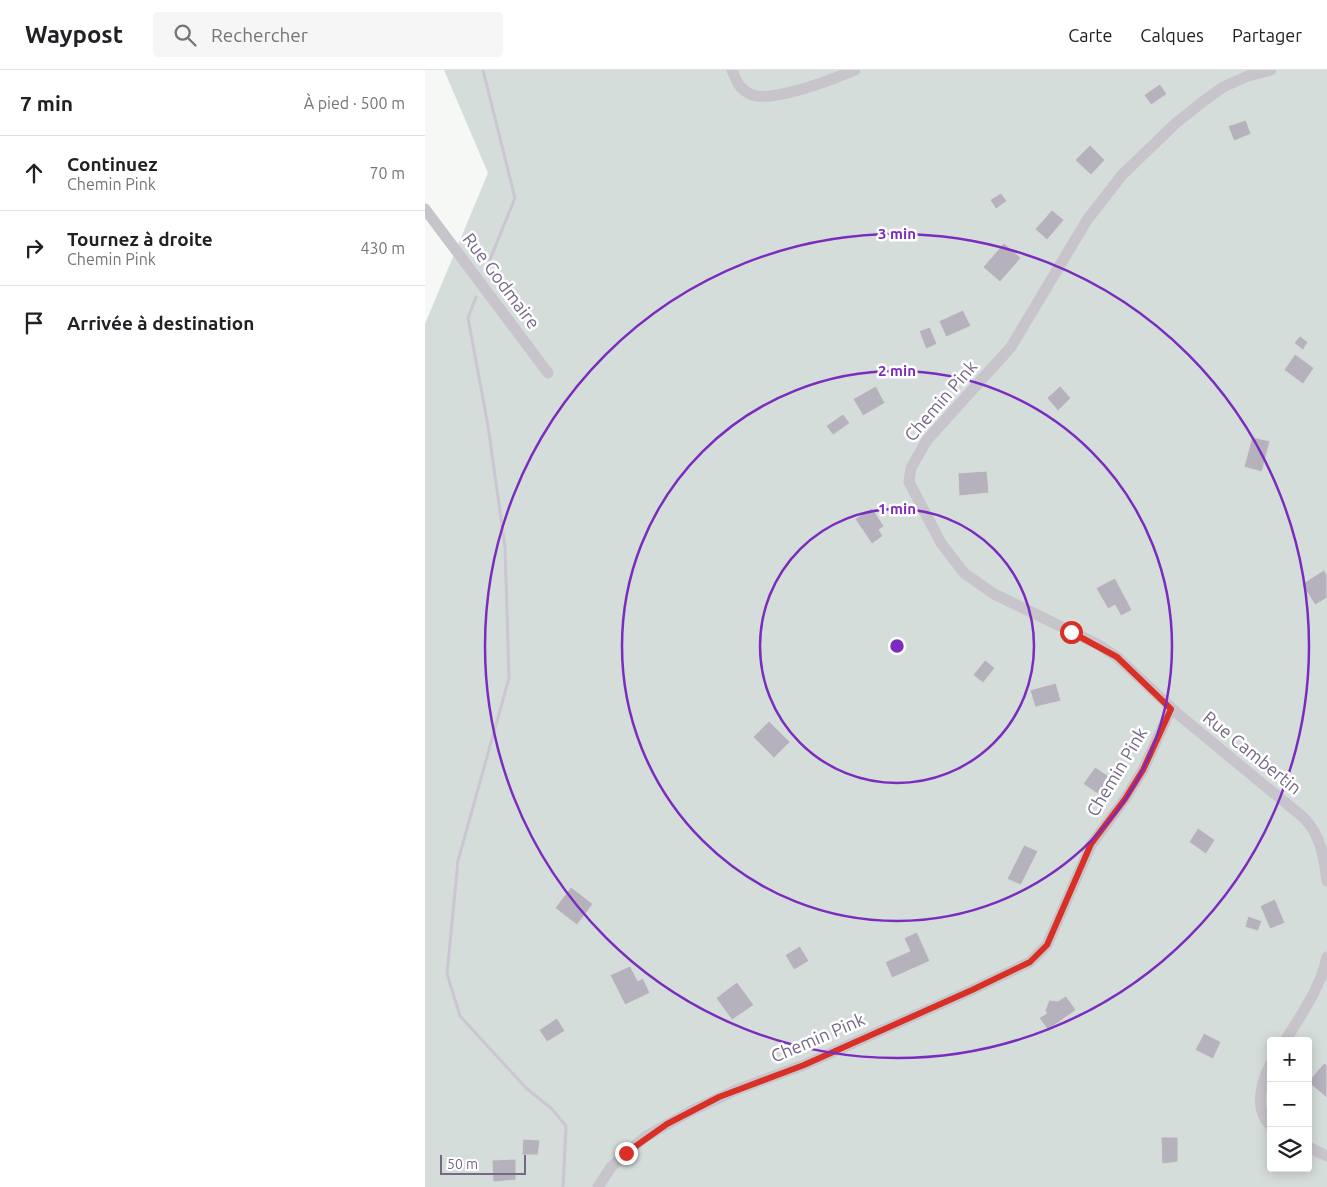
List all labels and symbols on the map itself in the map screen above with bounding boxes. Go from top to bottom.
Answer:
text: 3 min [878,225,916,242]
street label: Rue Godmaire [459,229,544,332]
street label: Chemin Pink [900,356,981,445]
text: 2 min [878,362,916,379]
text: 1 min [878,500,916,517]
route start [1060,621,1083,644]
centre of rings [888,637,906,655]
street label: Rue Cambertin [1200,707,1306,798]
street label: Chemin Pink [1082,723,1150,820]
street label: Chemin Pink [768,1008,868,1066]
route end [615,1142,638,1165]
scale bar [440,1152,526,1175]

